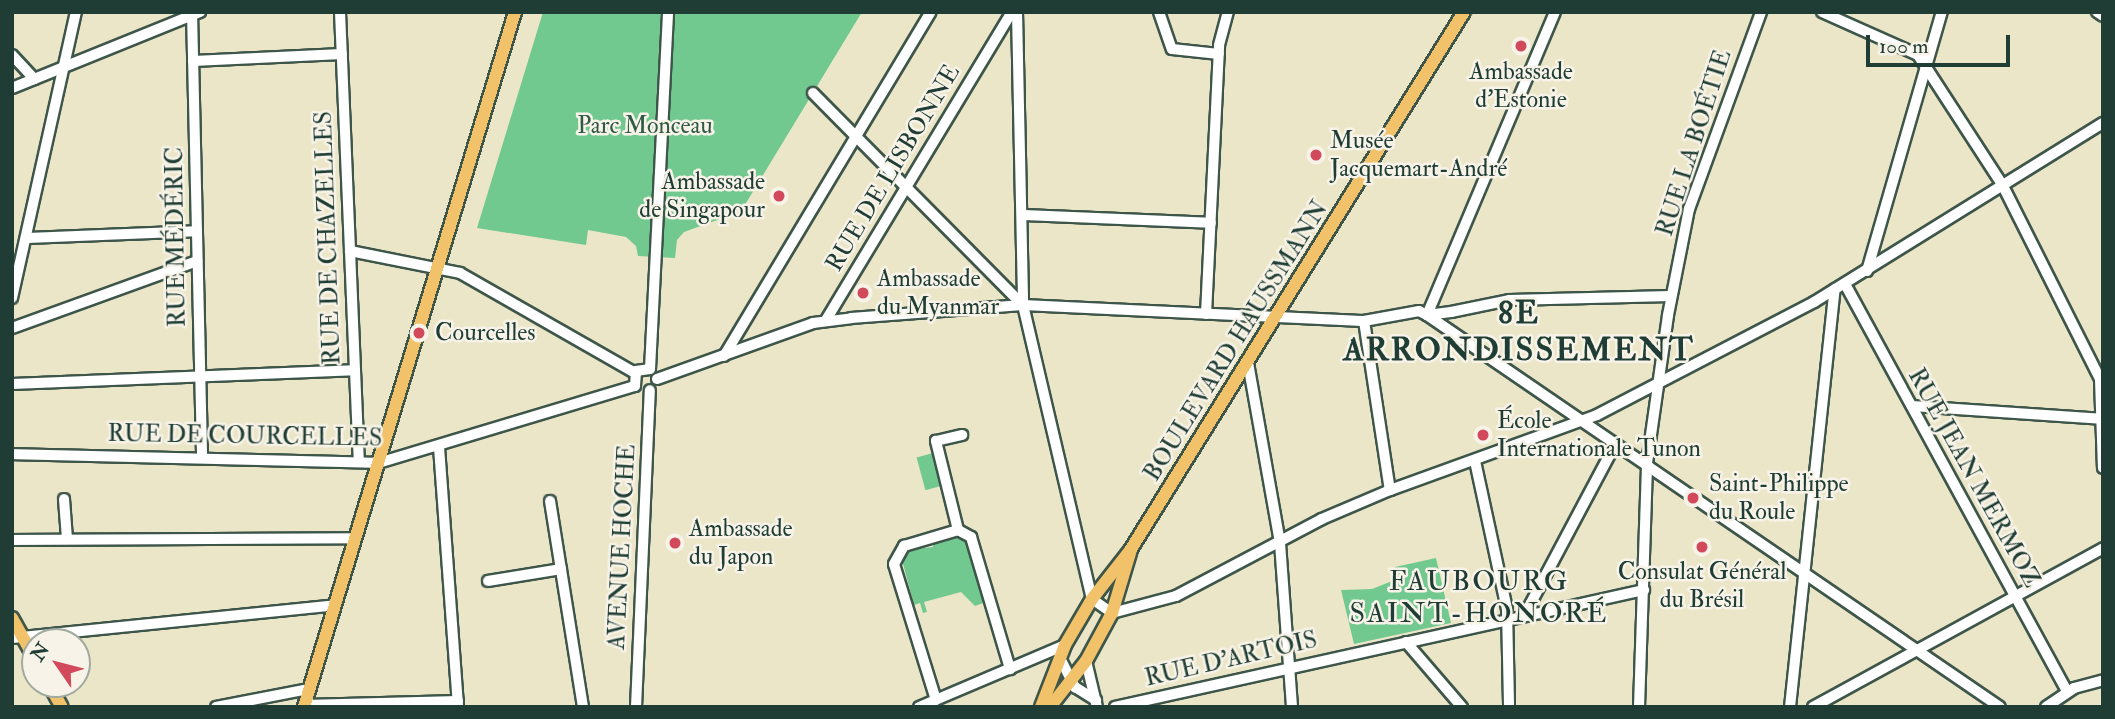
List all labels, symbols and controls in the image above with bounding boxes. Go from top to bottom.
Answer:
scale bar [1870,21,2014,65]
text: 100 m [1879,33,1929,60]
marker: Ambassade d'Estonie [1513,38,1529,54]
street label: RUE LA BOÉTIE [1650,46,1738,240]
place label: Ambassade d'Estonie [1469,58,1573,114]
street label: RUE DE LISBONNE [820,59,966,277]
street label: RUE DE CHAZELLES [309,111,347,365]
park label: Parc Monceau [577,112,713,140]
place label: Musée Jacquemart-André [1330,127,1507,183]
street label: RUE MÉDÉRIC [160,147,192,327]
marker: Musée Jacquemart-André [1308,147,1324,163]
place label: Ambassade de Singapour [639,168,765,224]
marker: Ambassade de Singapour [771,188,787,204]
street label: BOULEVARD HAUSSMANN [1138,196,1334,486]
place label: Ambassade du Myanmar [877,265,999,321]
marker: Ambassade du Myanmar [855,285,871,301]
district label: 8E ARRONDISSEMENT [1345,295,1693,370]
place label: Courcelles [435,319,536,347]
marker: Courcelles [409,323,429,343]
street label: RUE JEAN MERMOZ [1902,363,2046,593]
place label: École Internationale Tunon [1497,407,1701,463]
street label: RUE DE COURCELLES [107,419,383,453]
marker: École Internationale Tunon [1475,427,1491,443]
street label: AVENUE HOCHE [602,444,642,650]
place label: Saint-Philippe du Roule [1709,470,1849,526]
marker: Saint-Philippe du Roule [1683,488,1703,508]
place label: Ambassade du Japon [689,515,793,571]
marker: Ambassade du Japon [667,535,683,551]
marker: Consulat Général du Brésil [1694,539,1710,555]
place label: Consulat Général du Brésil [1618,558,1786,614]
district label: FAUBOURG SAINT-HONORÉ [1351,565,1607,631]
street label: RUE D'ARTOIS [1142,625,1320,693]
north arrow [21,628,91,698]
text: N [26,638,55,666]

